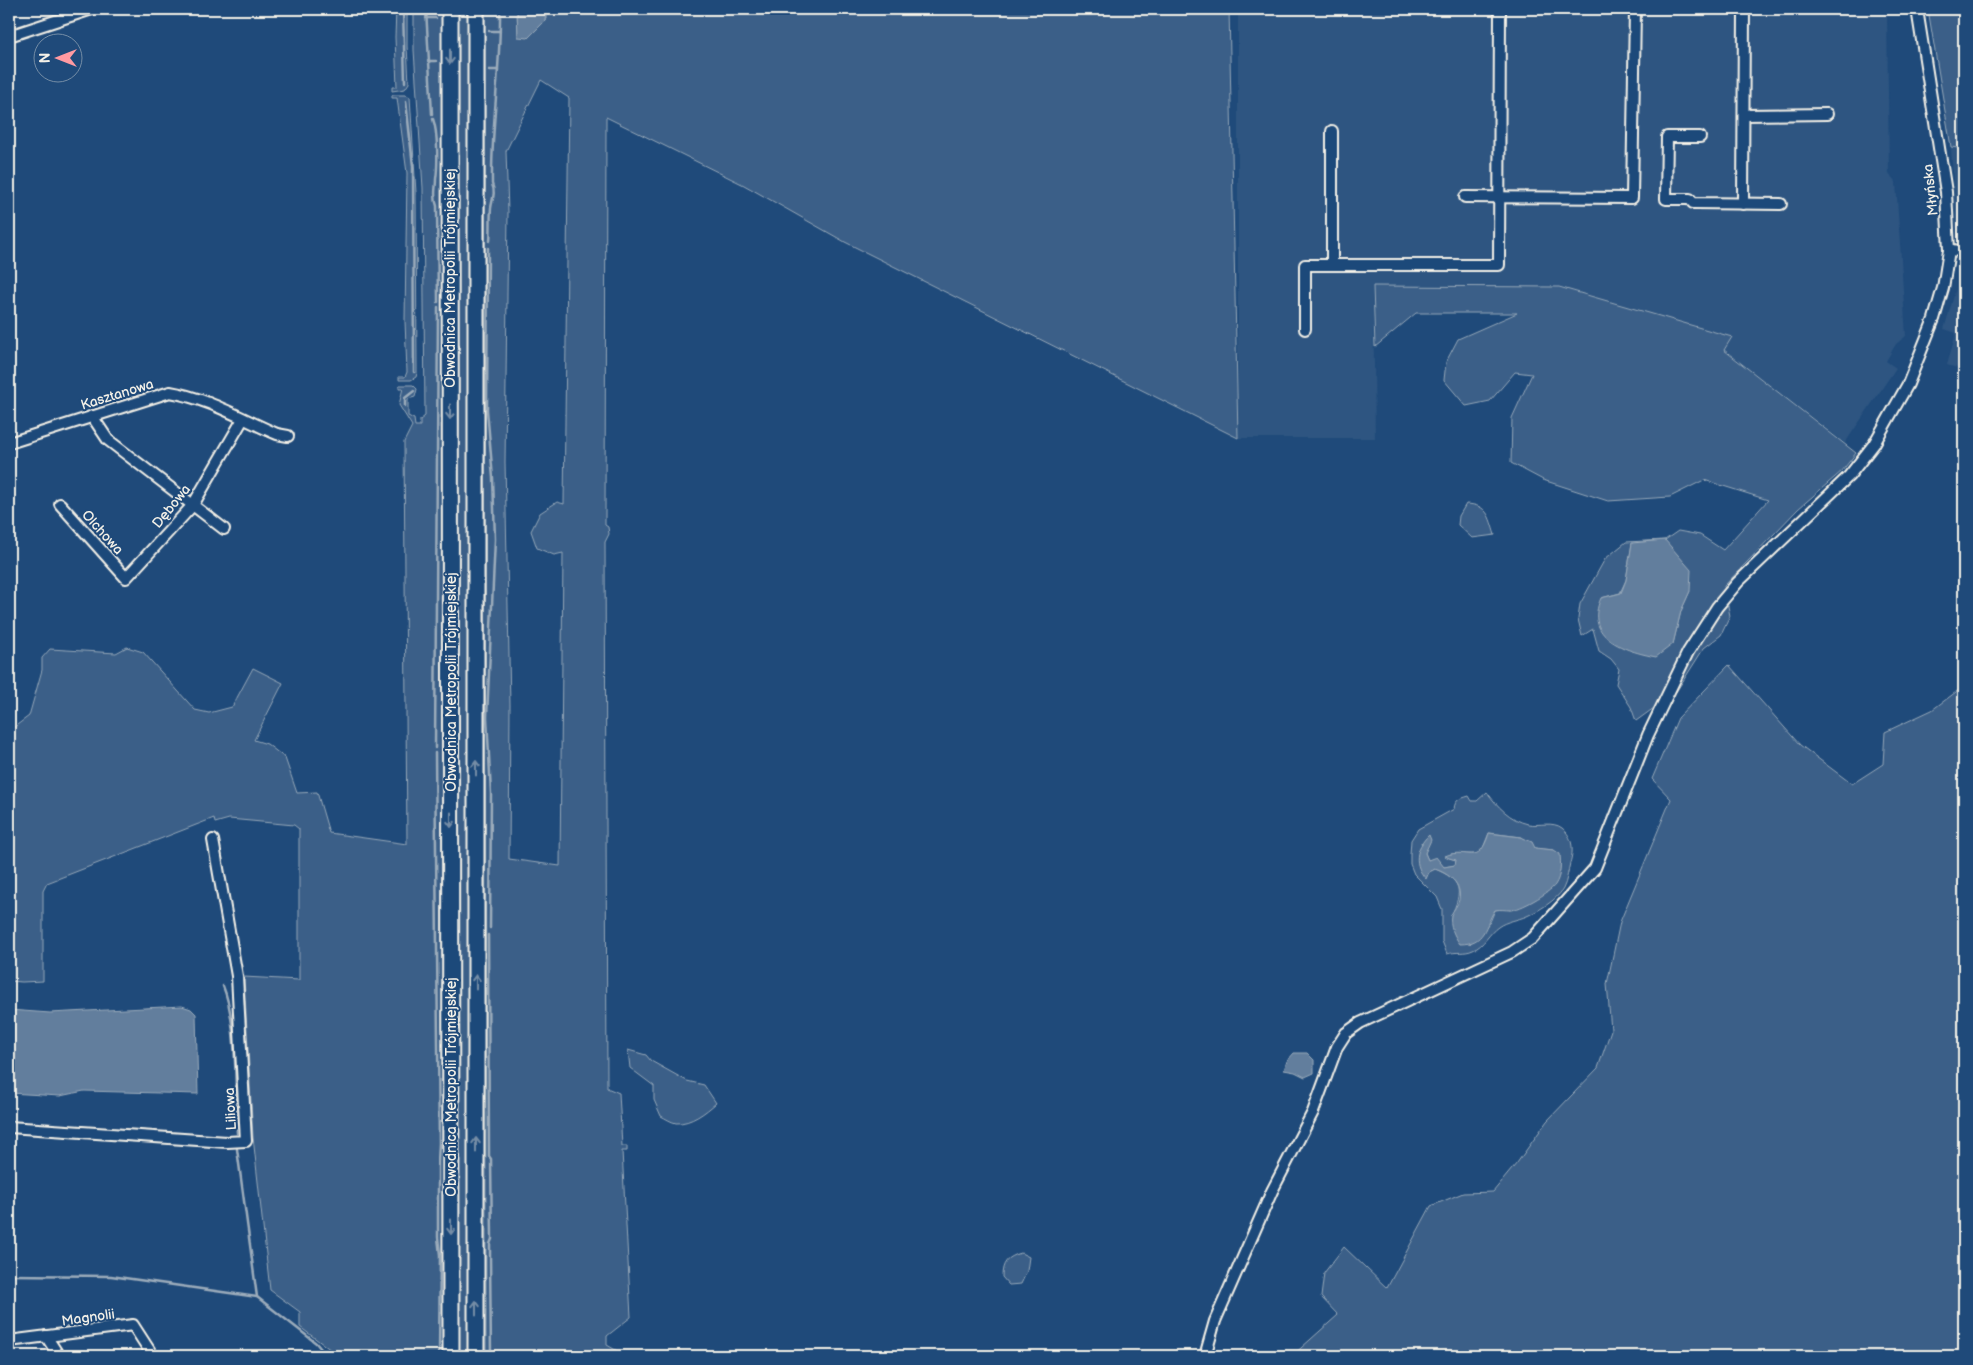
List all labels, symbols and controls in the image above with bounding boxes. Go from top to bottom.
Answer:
north arrow [32,32,82,82]
one-way arrow [445,49,455,65]
text: N [37,53,54,63]
street label: Młyńska [1919,163,1942,217]
street label: Obwodnica Metropolii Trójmiejskiej [442,168,459,388]
street label: Kasztanowa [79,375,156,414]
one-way arrow [445,404,455,420]
street label: Dębowa [149,481,194,532]
street label: Olchowa [78,507,127,558]
street label: Obwodnica Metropolii Trójmiejskiej [443,572,460,792]
one-way arrow [471,760,481,776]
one-way arrow [446,812,456,828]
one-way arrow [471,975,481,991]
street label: Obwodnica Metropolii Trójmiejskiej [443,977,460,1197]
street label: Liliowa [221,1087,240,1131]
one-way arrow [471,1137,481,1154]
one-way arrow [446,1219,456,1235]
one-way arrow [471,1300,481,1316]
street label: Magnolii [60,1305,116,1330]

